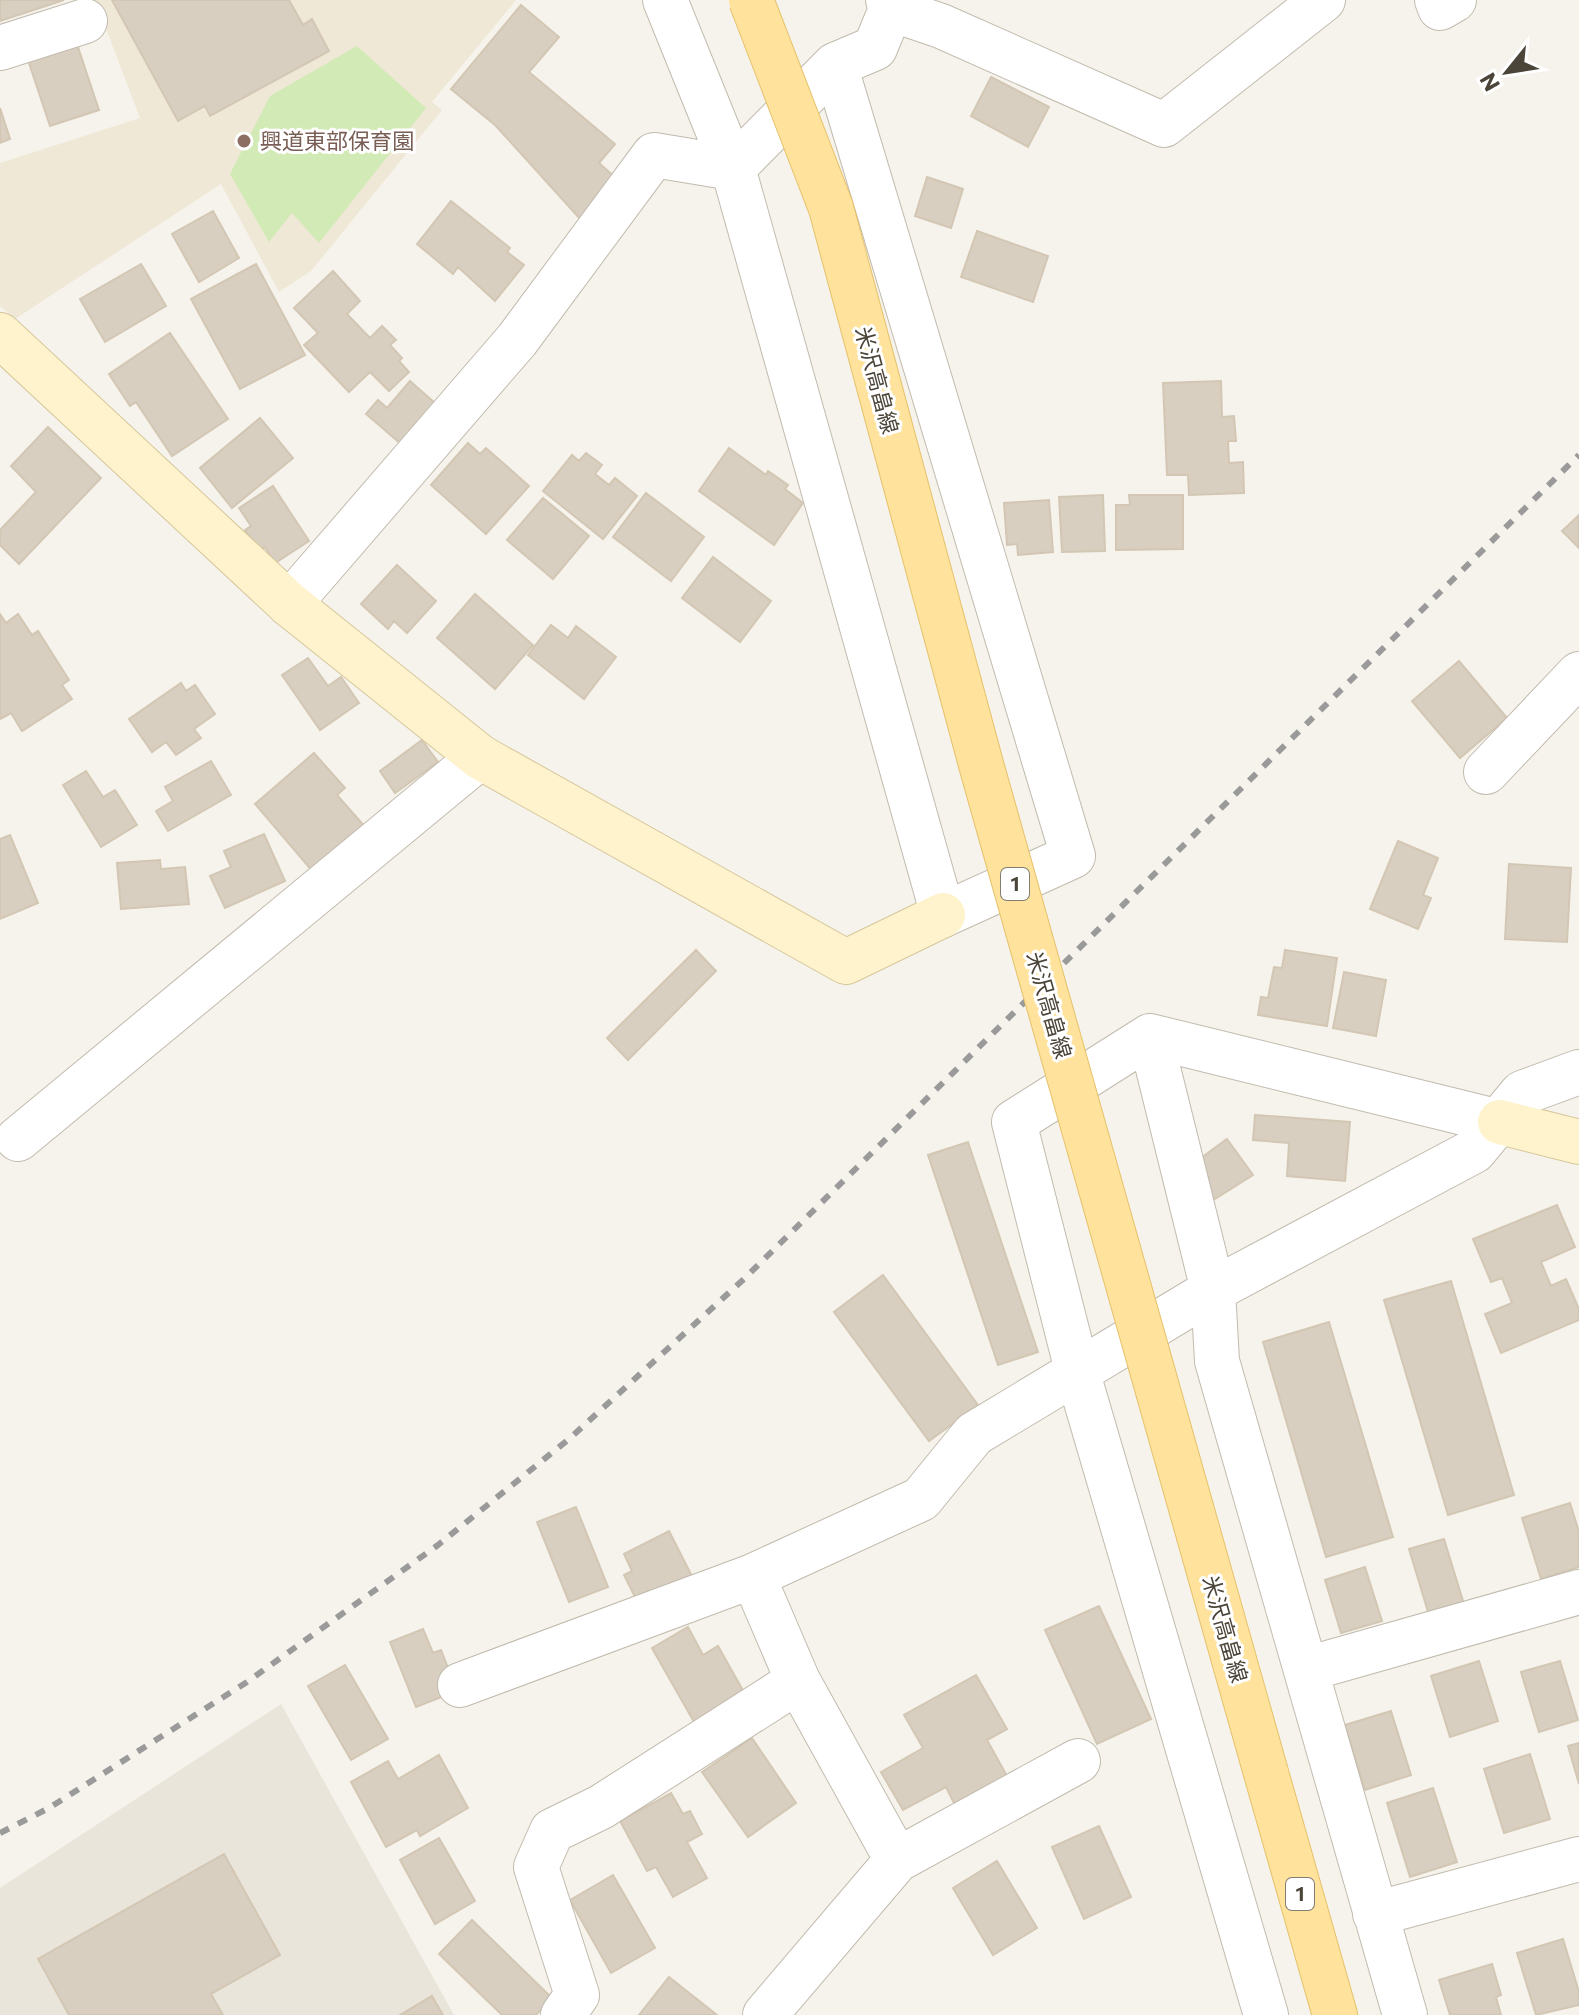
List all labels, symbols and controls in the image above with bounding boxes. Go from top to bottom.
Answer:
north arrow [1467,32,1547,112]
text: N [1473,68,1505,96]
place label: 興道東部保育園 [260,127,414,154]
marker: 興道東部保育園 [235,132,253,150]
street label: 米沢高畠線 [850,323,905,436]
road number: 1 [1001,868,1029,900]
street label: 米沢高畠線 [1021,948,1078,1061]
street label: 米沢高畠線 [1197,1572,1254,1685]
road number: 1 [1286,1878,1314,1910]

